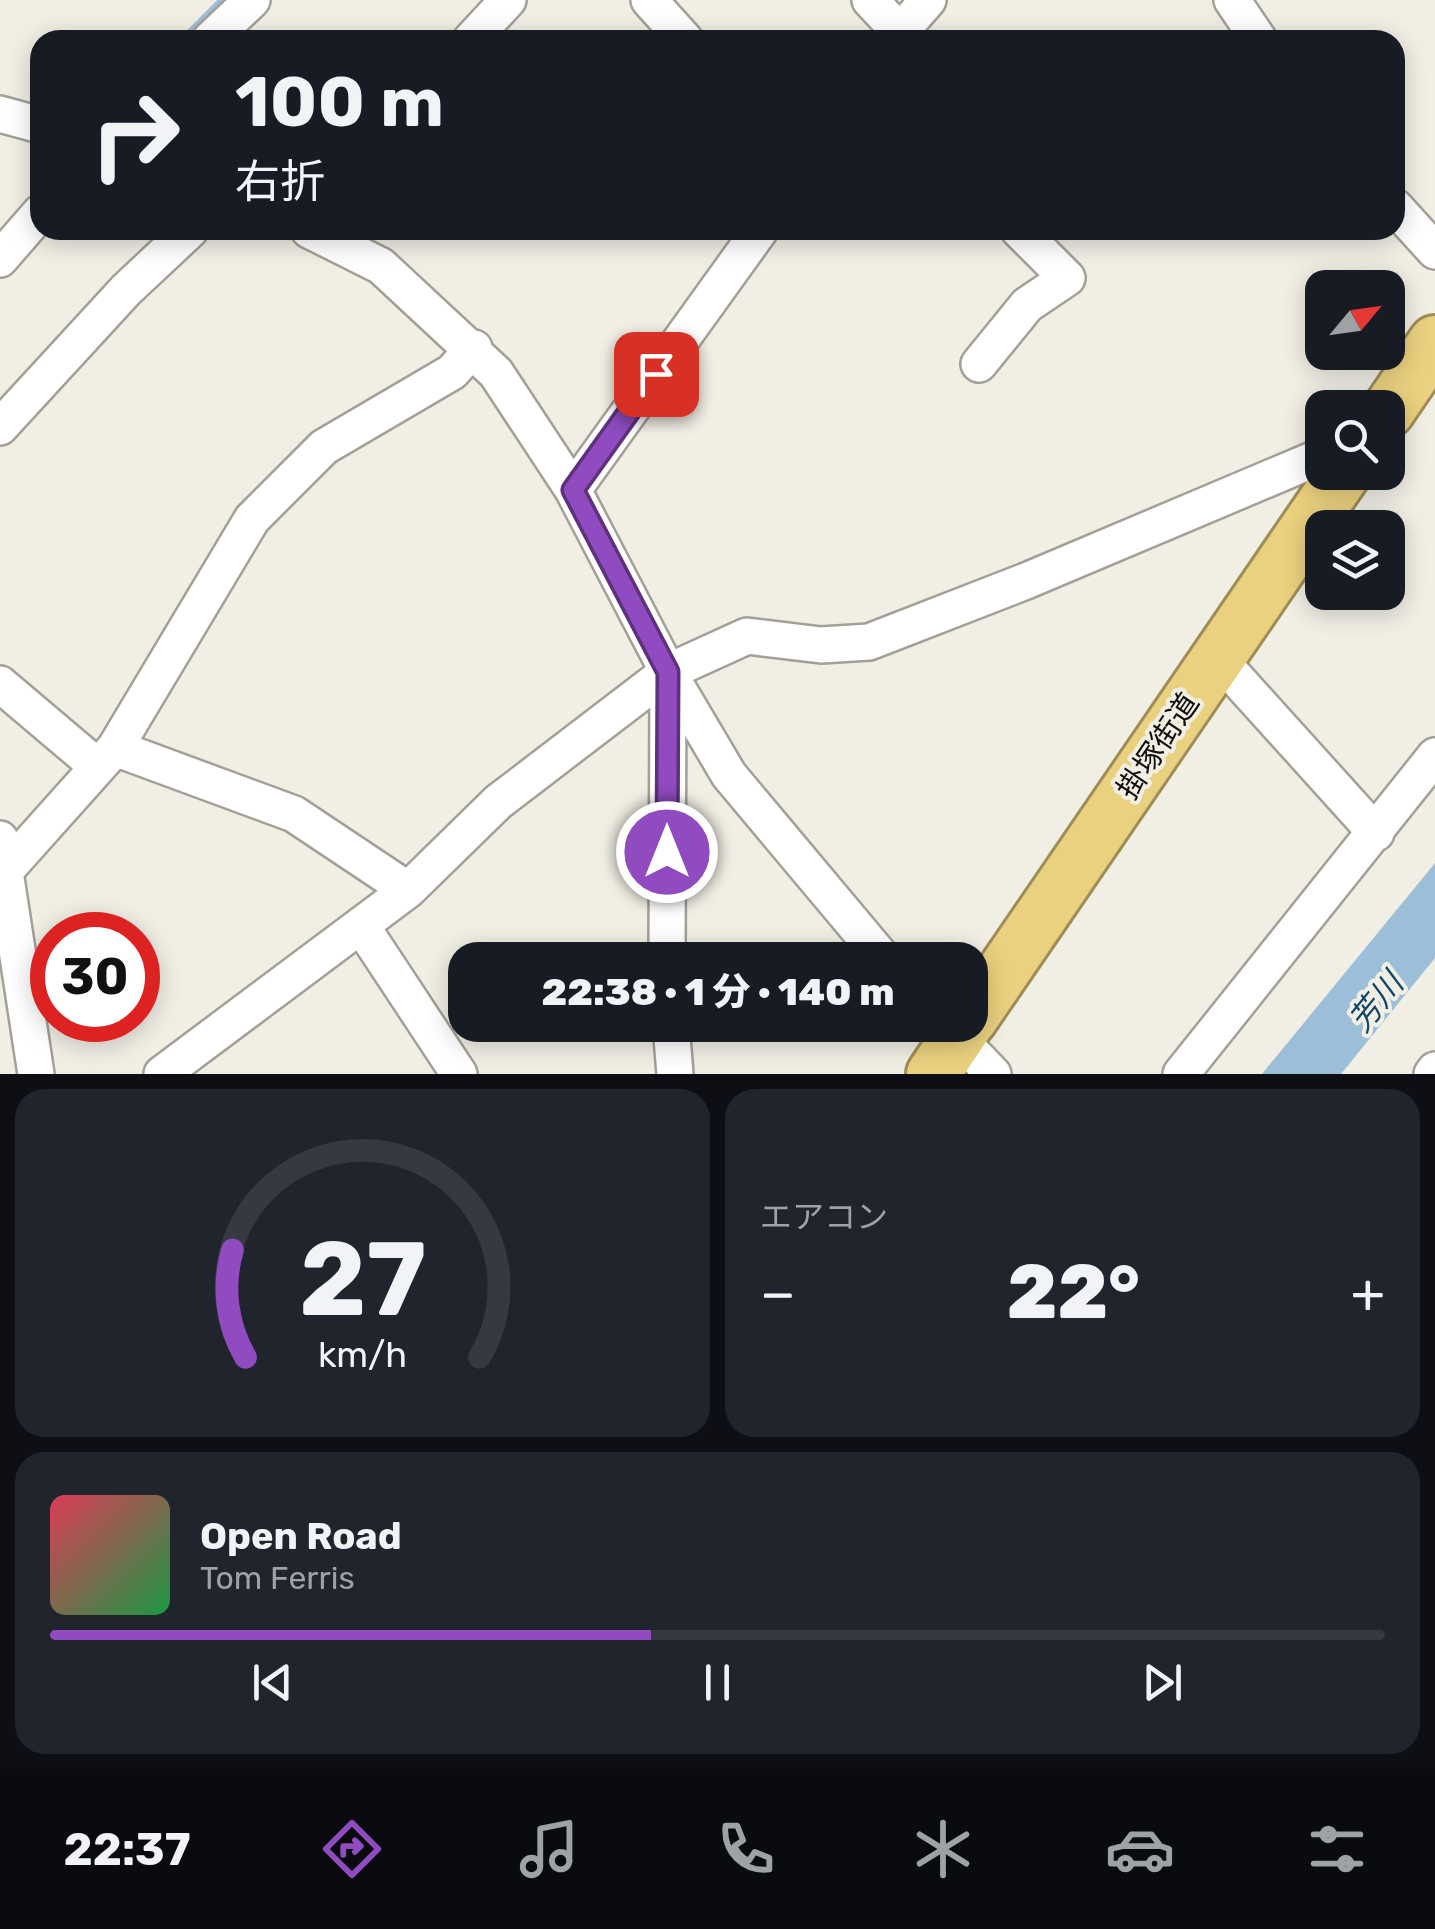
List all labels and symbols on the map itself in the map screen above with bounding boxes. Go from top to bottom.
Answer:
north arrow [1305,270,1405,370]
pin [614,332,699,417]
street label: 掛塚街道 [1110,686,1206,806]
position arrow [615,800,719,904]
speed limit sign: 30 [30,912,160,1042]
water label: 芳川 [1341,963,1413,1039]

